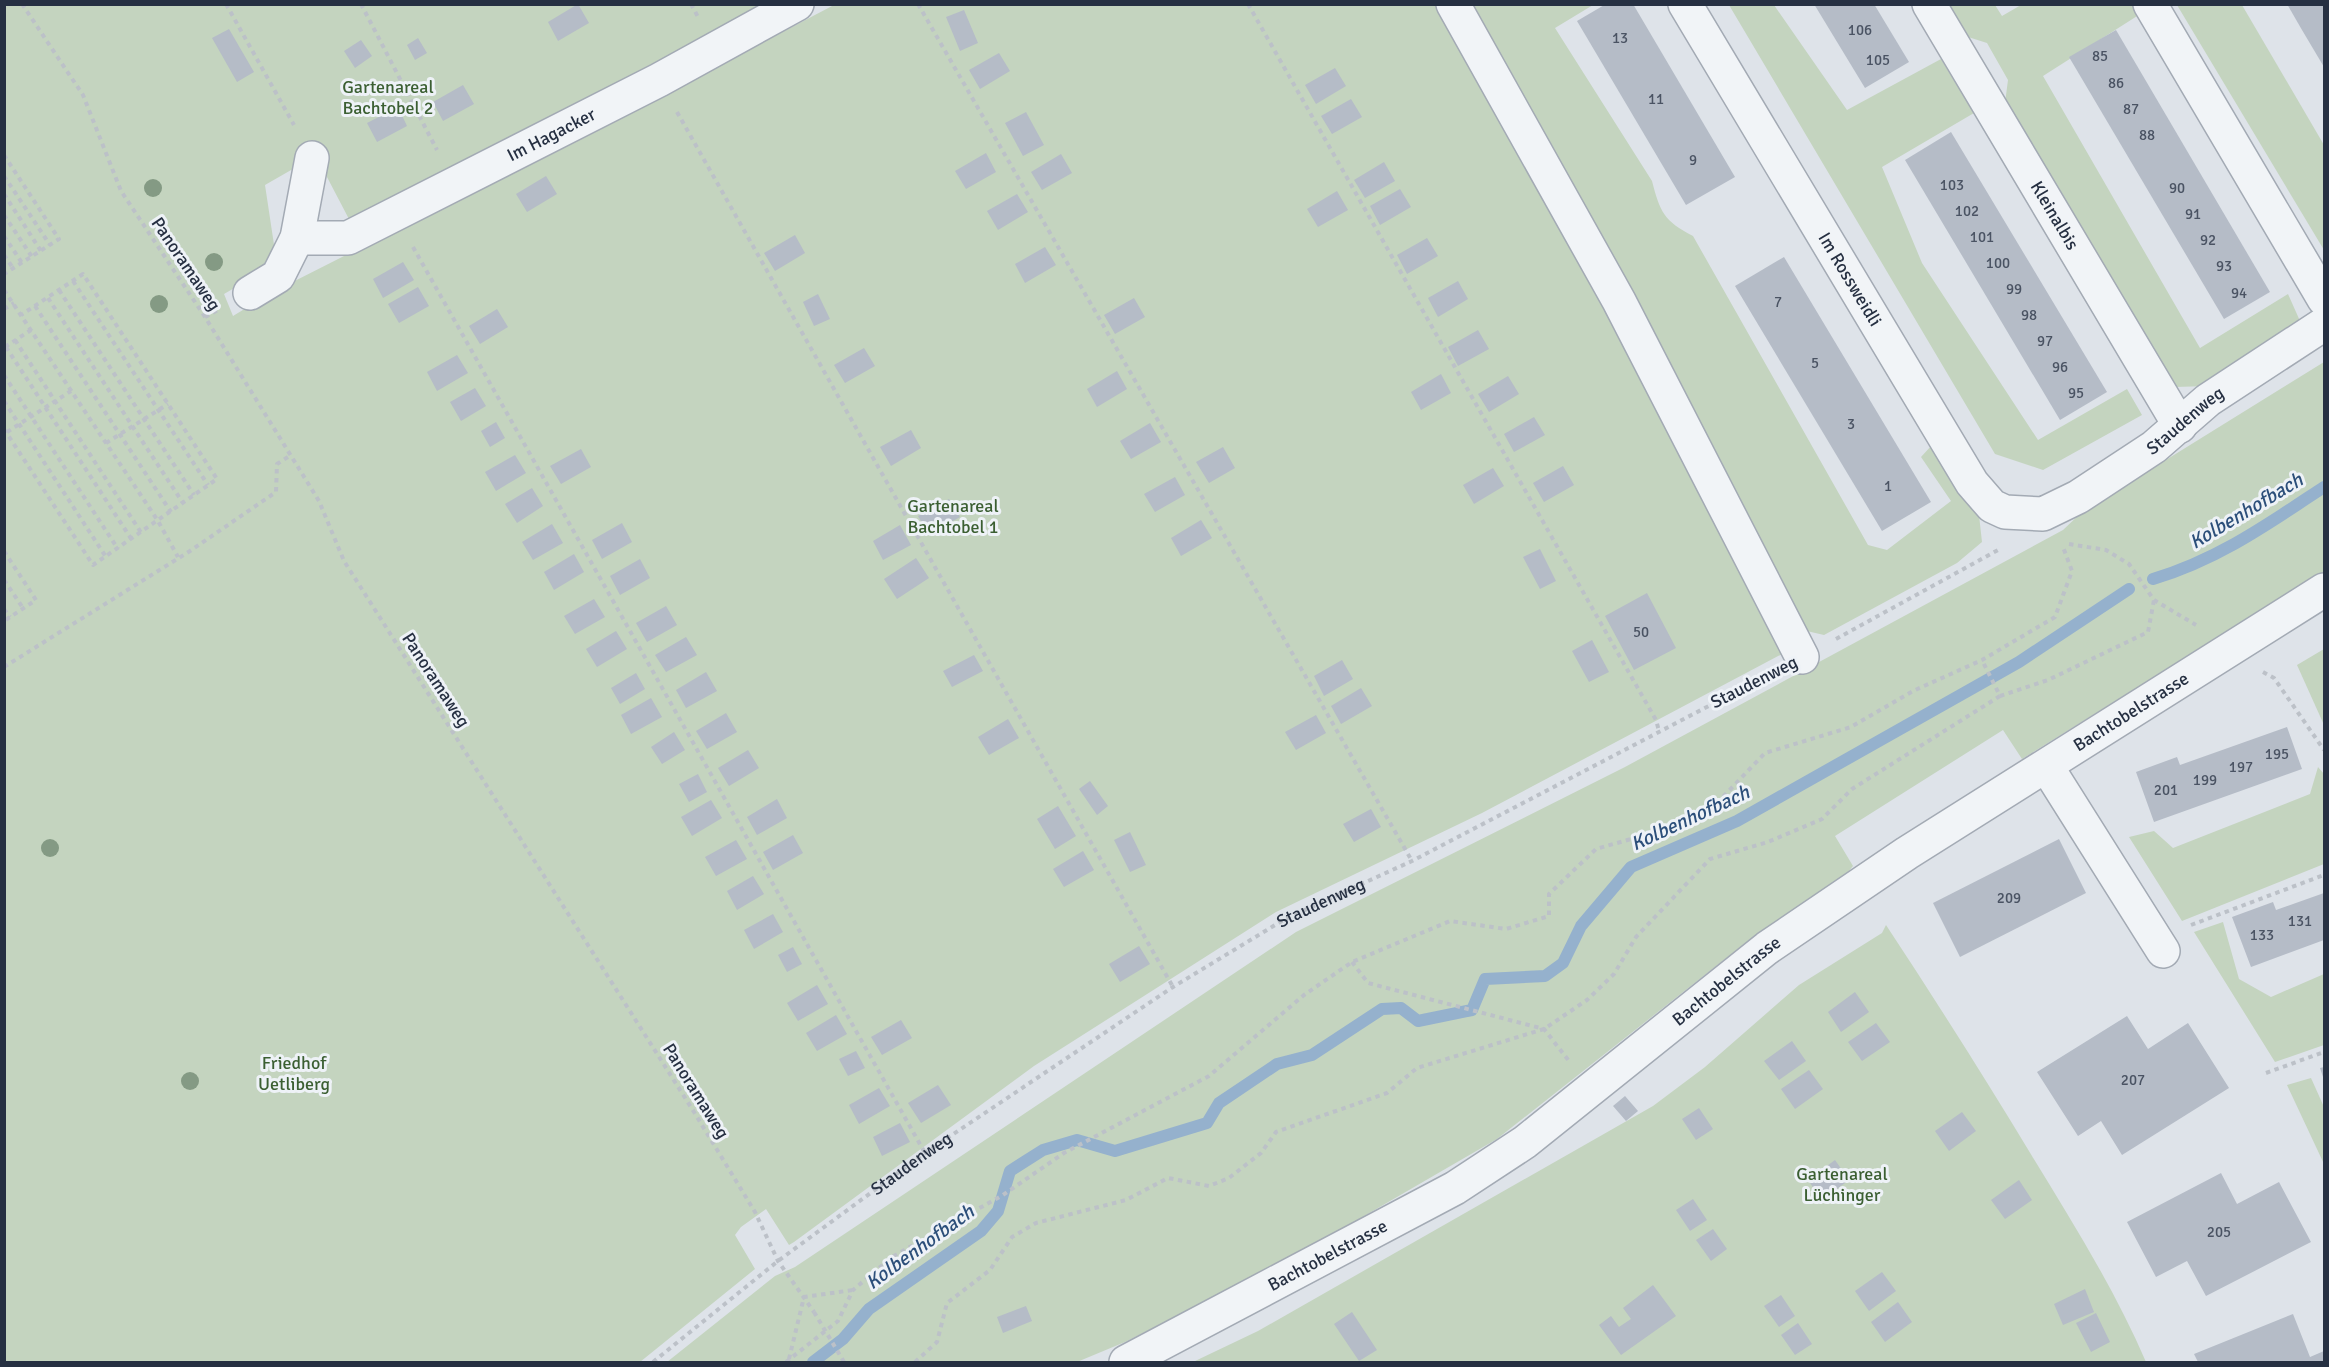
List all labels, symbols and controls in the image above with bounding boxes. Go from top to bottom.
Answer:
house number: 106 [1848,21,1872,39]
house number: 13 [1612,29,1628,47]
house number: 85 [2092,47,2108,65]
house number: 105 [1866,51,1890,69]
house number: 86 [2108,74,2124,92]
park label: Gartenareal Bachtobel 2 [342,76,434,119]
house number: 11 [1648,90,1664,108]
house number: 87 [2123,100,2139,118]
street label: Im Hagacker [503,103,599,166]
house number: 88 [2139,126,2155,144]
house number: 9 [1689,151,1697,169]
house number: 103 [1940,176,1964,194]
street label: Kleinalbis [2026,177,2084,254]
house number: 90 [2169,179,2185,197]
house number: 102 [1955,202,1979,220]
house number: 91 [2185,205,2201,223]
street label: Panoramaweg [147,213,225,315]
street label: Im Rossweidli [1813,228,1887,330]
house number: 101 [1970,228,1994,246]
house number: 92 [2200,231,2216,249]
house number: 100 [1986,254,2010,272]
house number: 93 [2216,257,2232,275]
house number: 99 [2006,280,2022,298]
house number: 94 [2231,284,2247,302]
house number: 7 [1774,293,1782,311]
house number: 98 [2021,306,2037,324]
house number: 97 [2037,332,2053,350]
house number: 5 [1811,354,1819,372]
house number: 96 [2052,358,2068,376]
street label: Staudenweg [2143,382,2228,460]
house number: 95 [2068,384,2084,402]
house number: 3 [1847,415,1855,433]
water label: Kolbenhofbach [2185,467,2308,555]
house number: 1 [1884,477,1892,495]
park label: Gartenareal Bachtobel 1 [907,495,999,538]
house number: 50 [1633,623,1649,641]
street label: Panoramaweg [397,629,475,731]
street label: Staudenweg [1707,651,1801,713]
street label: Bachtobelstrasse [2069,667,2193,756]
house number: 195 [2265,745,2289,763]
house number: 197 [2229,758,2253,776]
house number: 199 [2193,771,2217,789]
water label: Kolbenhofbach [1627,779,1754,856]
house number: 201 [2154,781,2178,799]
street label: Staudenweg [1273,873,1369,933]
house number: 209 [1997,889,2021,907]
house number: 131 [2288,912,2312,930]
house number: 133 [2250,926,2274,944]
street label: Bachtobelstrasse [1668,931,1785,1031]
street label: Panoramaweg [658,1039,734,1143]
park label: Friedhof Uetliberg [258,1052,330,1095]
house number: 207 [2121,1071,2145,1089]
street label: Staudenweg [867,1127,956,1200]
park label: Gartenareal Lüchinger [1796,1163,1888,1206]
water label: Kolbenhofbach [861,1199,980,1295]
street label: Bachtobelstrasse [1264,1215,1391,1296]
house number: 205 [2207,1223,2231,1241]

